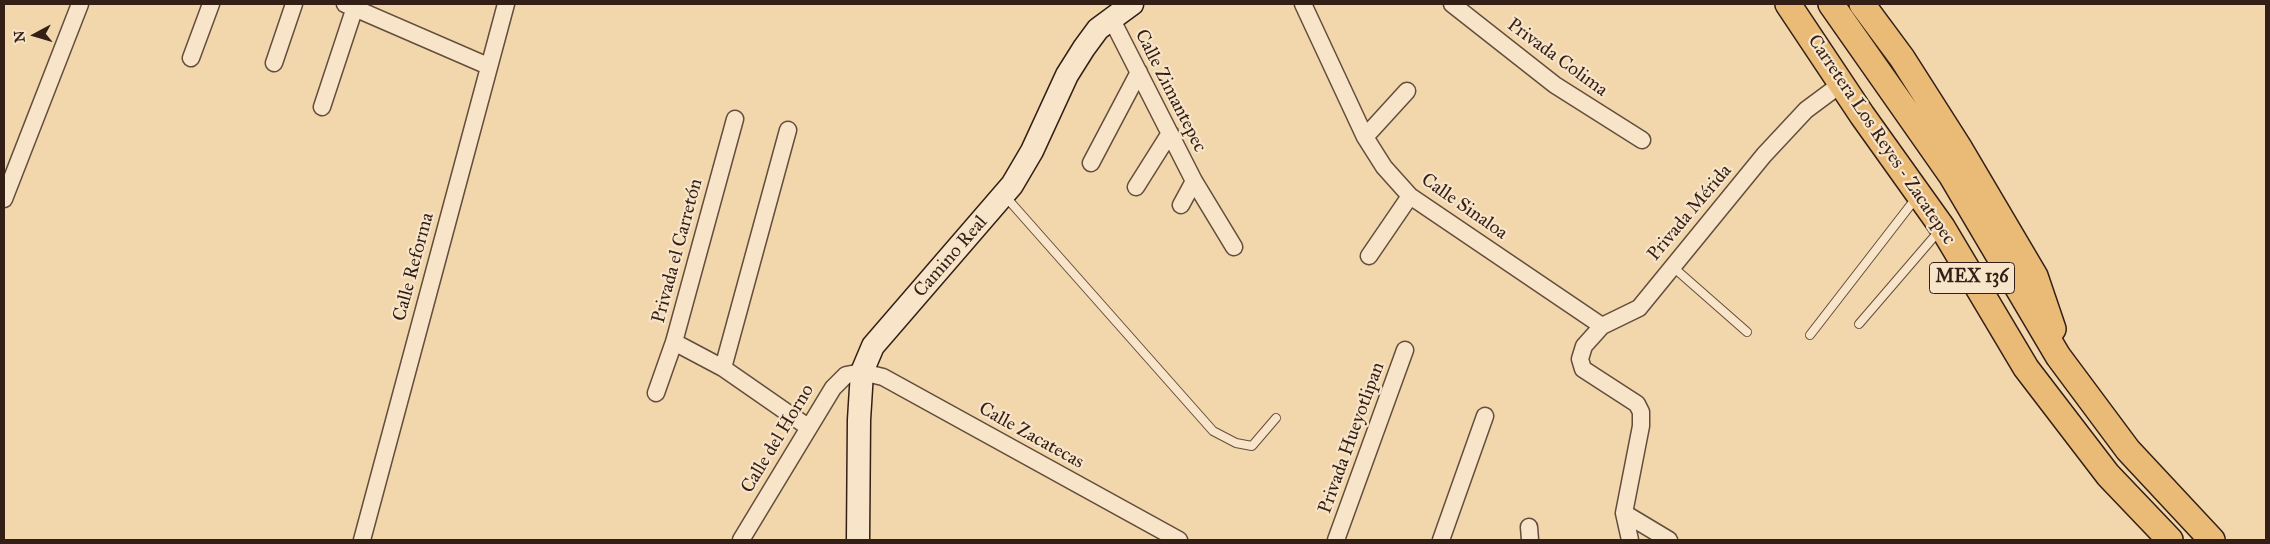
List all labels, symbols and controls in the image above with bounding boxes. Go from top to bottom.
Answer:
north arrow [10,10,60,60]
street label: Privada Colima [1502,14,1612,102]
street label: Calle Zimantepec [1129,26,1211,156]
text: N [11,30,29,43]
street label: Carretera Los Reyes - Zacatepec [1802,31,1960,249]
street label: Privada Mérida [1643,160,1737,266]
street label: Calle Sinaloa [1416,169,1512,245]
street label: Privada el Carretón [648,176,708,326]
street label: Calle Reforma [389,210,439,324]
street label: Camino Real [909,212,993,302]
road number: MEX 136 [1930,262,2014,294]
street label: Privada Hueyotlipan [1314,359,1390,517]
street label: Calle del Horno [737,380,819,498]
street label: Calle Zacatecas [974,398,1088,474]

